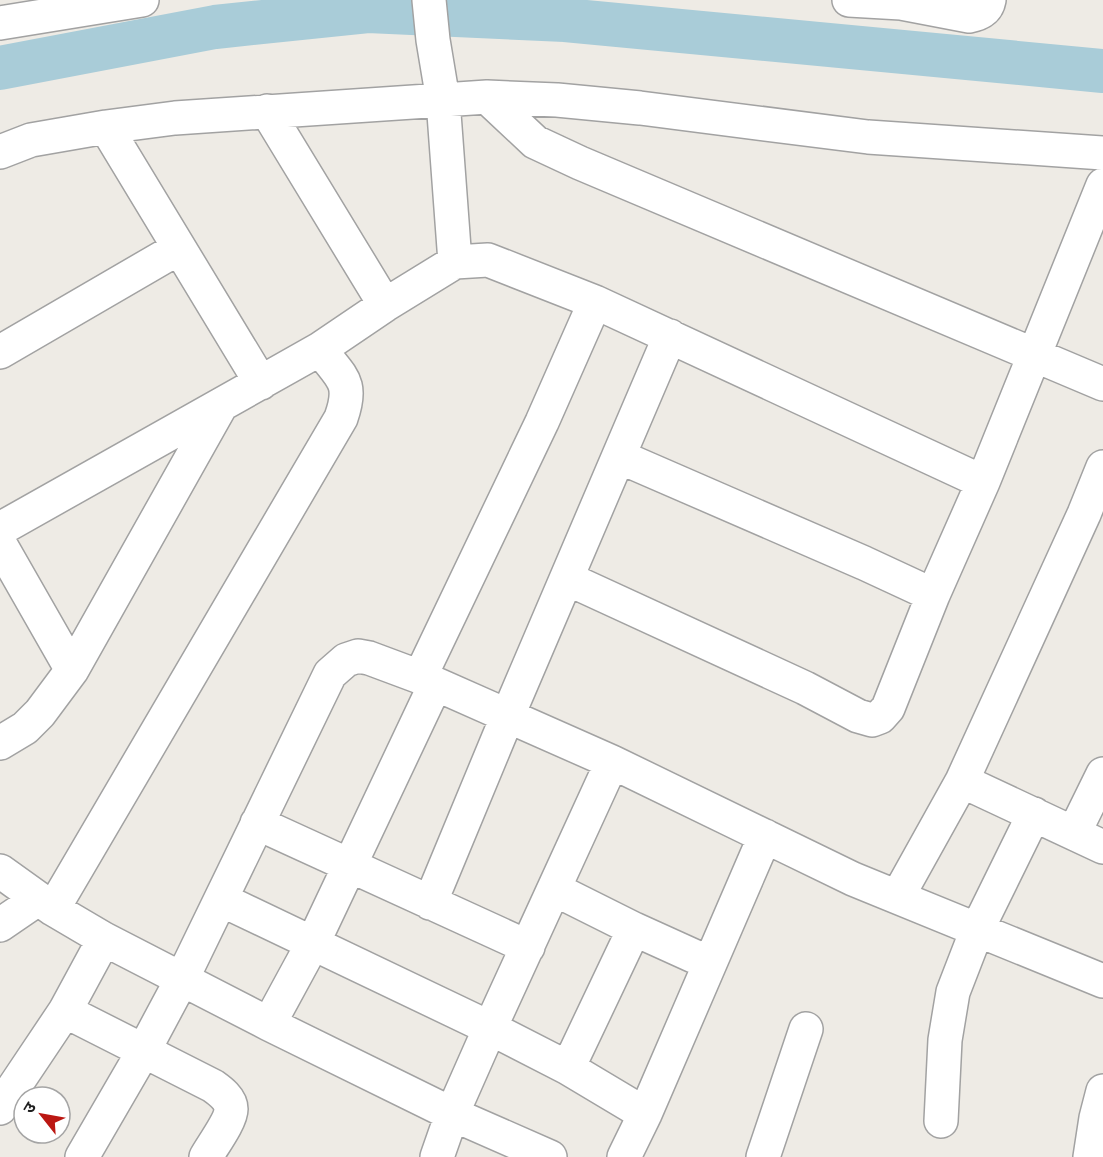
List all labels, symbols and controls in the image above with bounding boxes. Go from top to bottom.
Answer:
north arrow [12,1085,72,1145]
text: उ [18,1098,40,1116]

